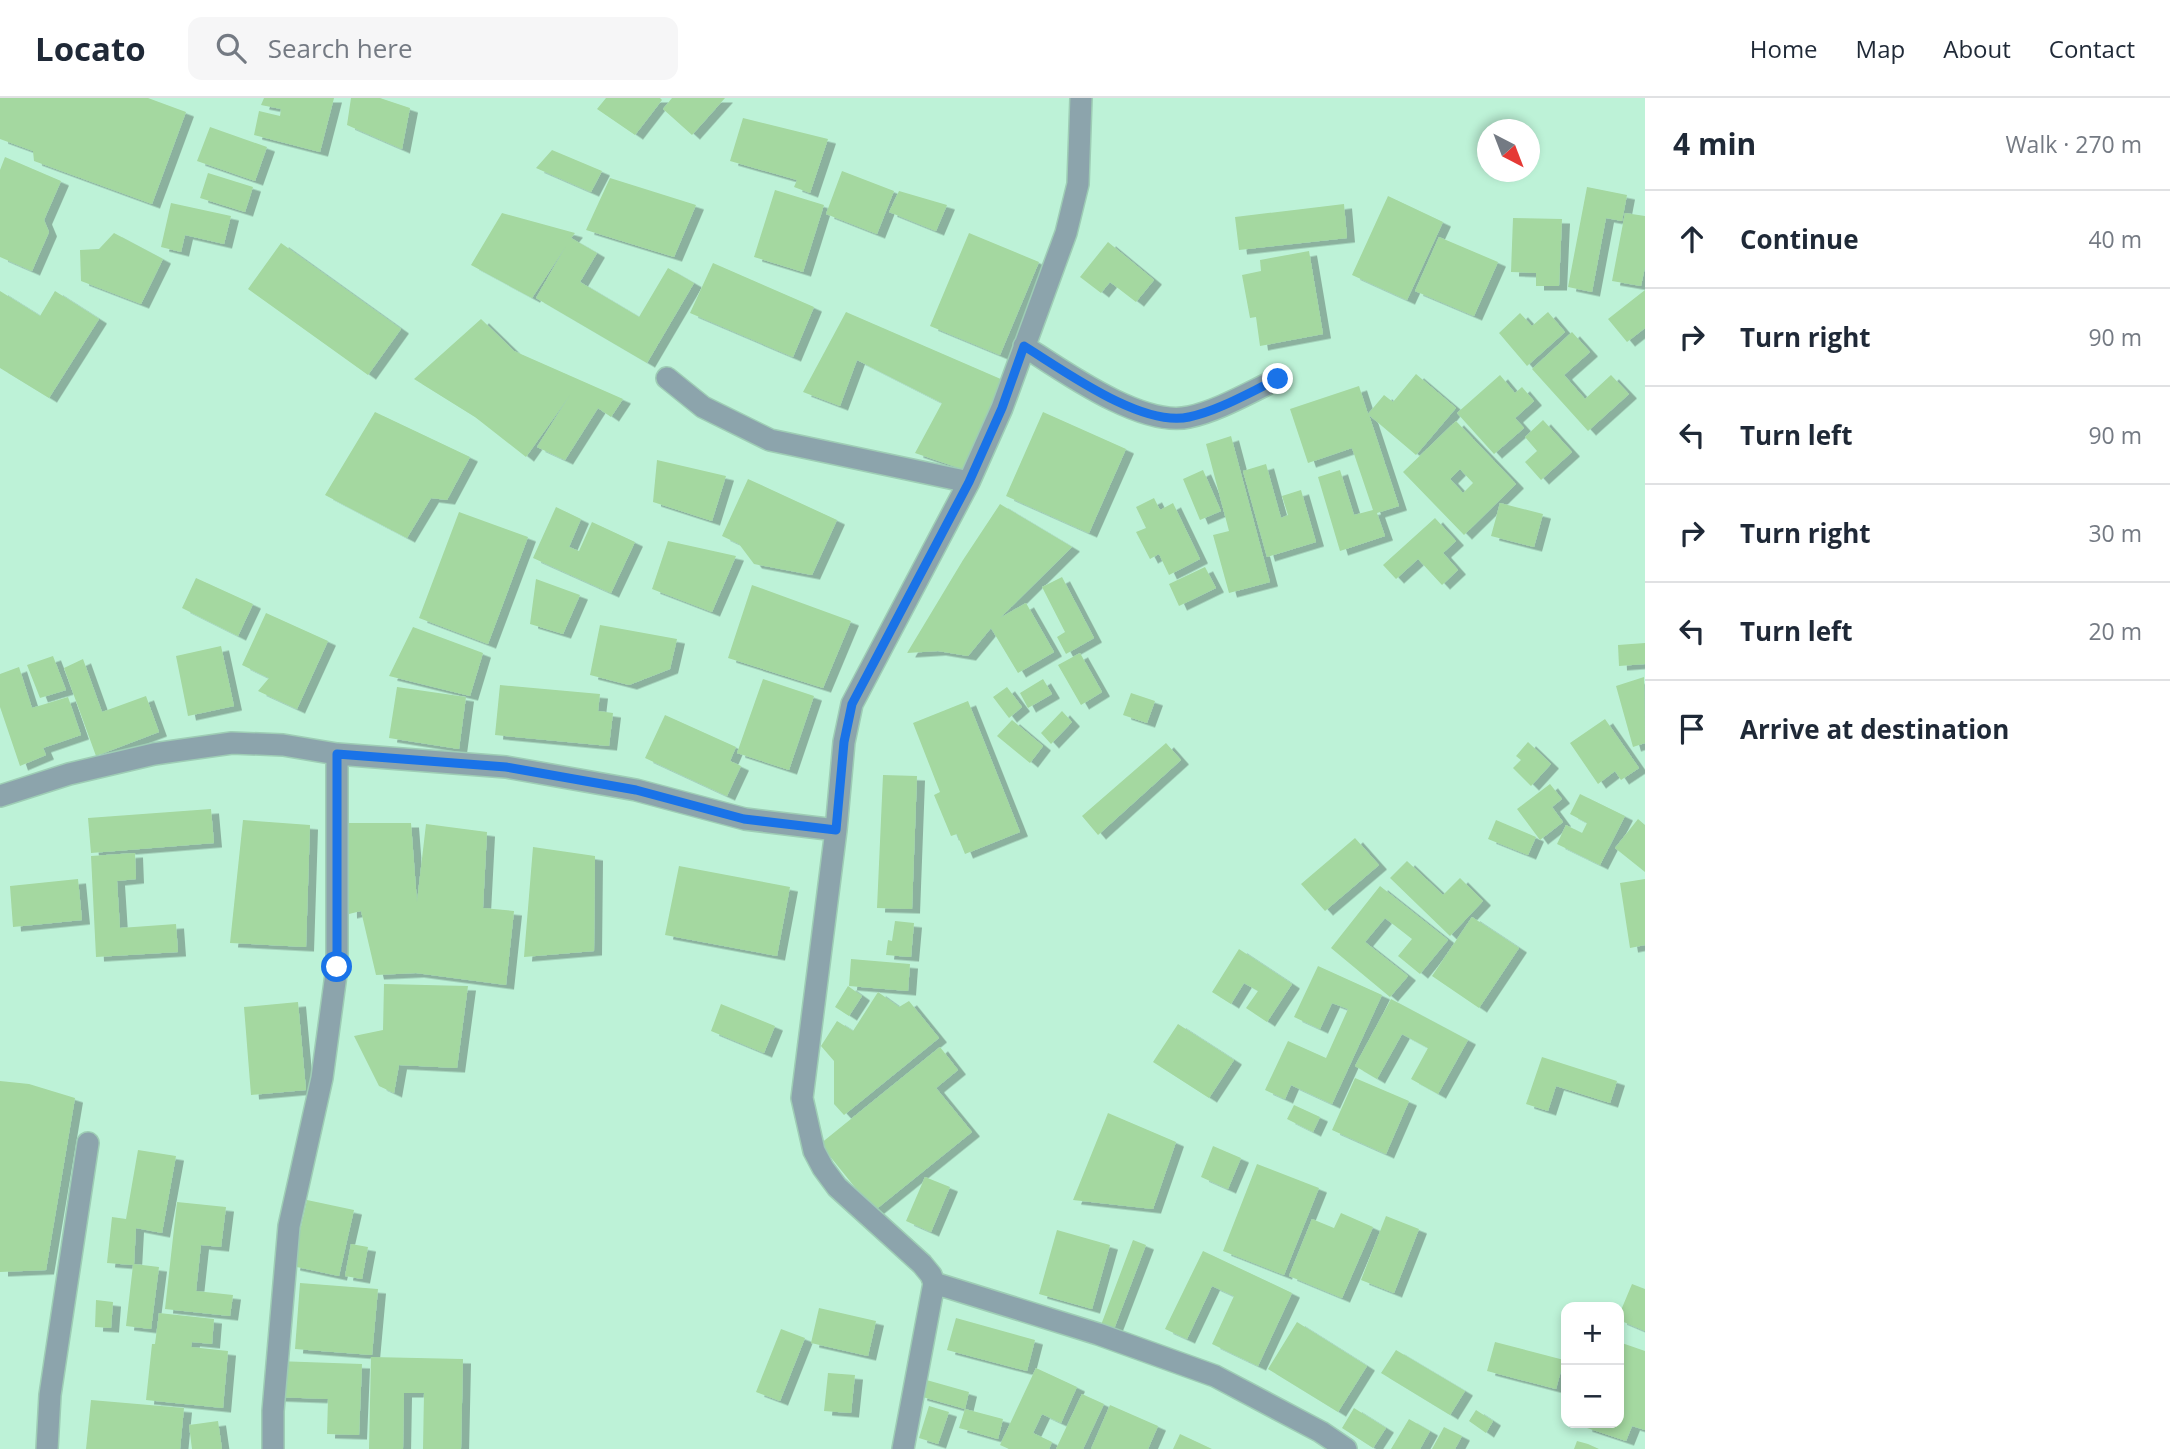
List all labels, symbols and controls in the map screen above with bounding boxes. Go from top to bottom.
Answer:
search box [188,17,678,80]
text: Locato [35,26,146,71]
icon: search [212,29,250,67]
text: Search here [268,30,413,66]
text: Home [1750,32,1818,65]
text: Map [1856,32,1905,65]
text: About [1943,32,2011,65]
text: Contact [2049,32,2135,65]
north arrow [1477,119,1540,182]
text: 4 min [1673,123,1756,164]
text: Walk · 270 m [2005,128,2142,160]
icon: ahead [1673,220,1711,258]
text: Continue [1740,221,1859,257]
text: 40 m [2088,223,2142,255]
icon: right [1673,318,1711,356]
text: Turn right [1740,319,1871,355]
text: 90 m [2088,321,2142,353]
route end [1262,363,1293,394]
icon: left [1673,416,1711,454]
text: Turn left [1740,417,1852,453]
text: 90 m [2088,419,2142,451]
icon: right [1673,514,1711,552]
text: Turn right [1740,515,1871,551]
text: 30 m [2088,517,2142,549]
icon: left [1673,612,1711,650]
text: Turn left [1740,613,1852,649]
text: 20 m [2088,615,2142,647]
icon: arrive [1673,710,1711,748]
text: Arrive at destination [1740,711,2009,747]
route start [321,951,352,982]
map controls [1561,1302,1624,1428]
button: + [1561,1302,1624,1365]
button: − [1561,1365,1624,1428]

